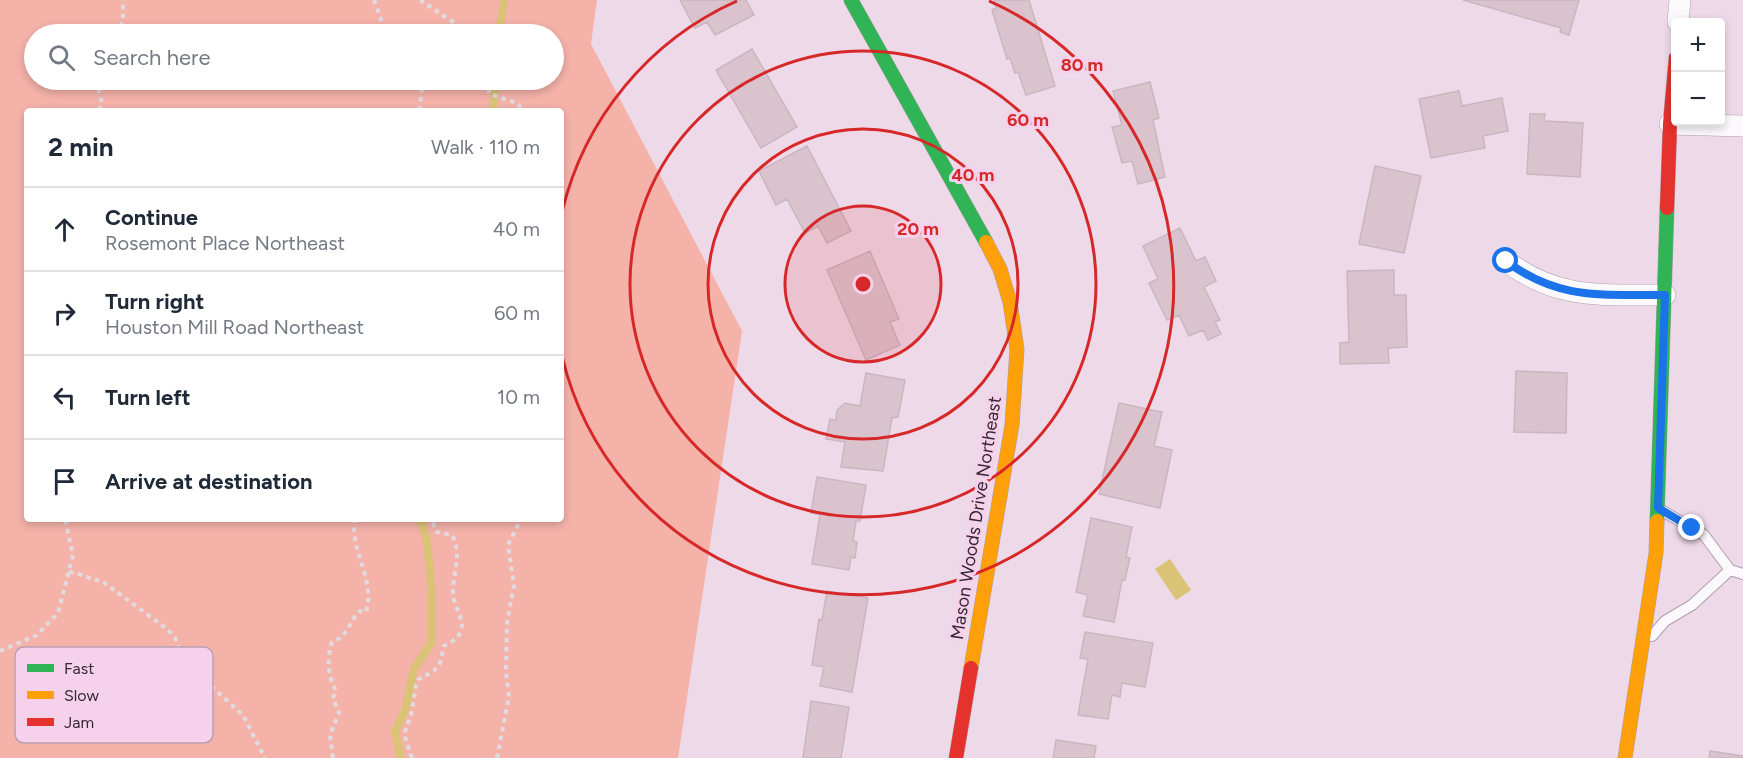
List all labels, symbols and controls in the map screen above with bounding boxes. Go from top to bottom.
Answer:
map controls [1671,18,1725,126]
button: + [1671,18,1725,72]
search box [24,24,564,90]
icon: search [45,41,78,74]
text: Search here [93,44,211,71]
text: 80 m [1061,54,1103,76]
button: − [1671,72,1725,126]
text: 60 m [1007,109,1049,131]
text: 2 min [48,131,114,163]
text: Walk · 110 m [431,135,540,159]
text: 40 m [951,164,995,186]
text: Continue [105,204,198,231]
icon: ahead [48,213,81,246]
text: 40 m [493,217,540,241]
text: 20 m [897,218,939,240]
text: Rosemont Place Northeast [105,231,345,255]
route start [1492,247,1518,273]
centre of rings [853,274,873,294]
text: Turn right [105,288,204,315]
icon: right [48,297,81,330]
text: 60 m [494,301,540,325]
text: Houston Mill Road Northeast [105,315,364,339]
icon: left [48,381,81,414]
text: Turn left [105,384,191,411]
text: 10 m [497,385,540,409]
street label: Mason Woods Drive Northeast [946,395,1006,641]
icon: arrive [48,465,81,498]
text: Arrive at destination [105,468,313,495]
route end [1678,514,1704,540]
legend [15,647,213,743]
text: Fast [64,659,94,678]
text: Slow [64,686,99,705]
text: Jam [64,713,94,732]

